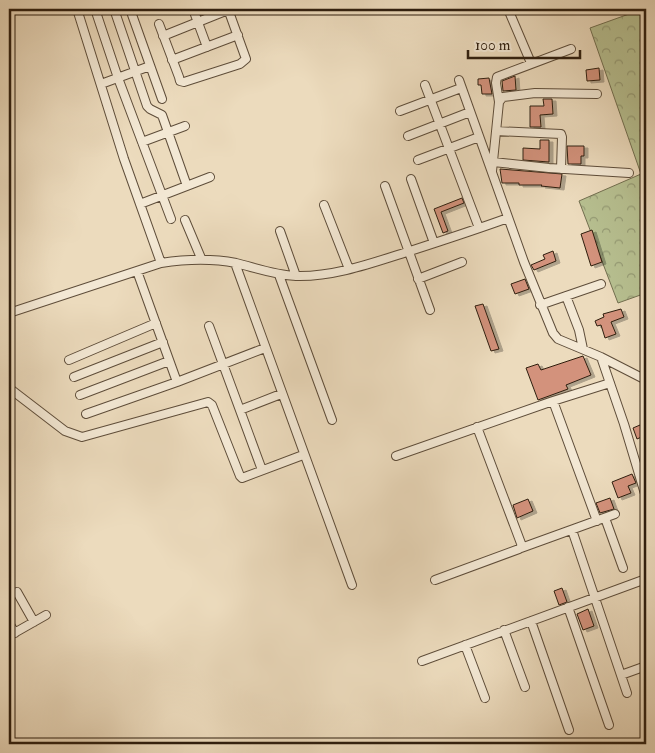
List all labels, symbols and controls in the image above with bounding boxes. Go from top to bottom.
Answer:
scale bar [468,28,580,60]
text: 100 m [475,36,511,55]

